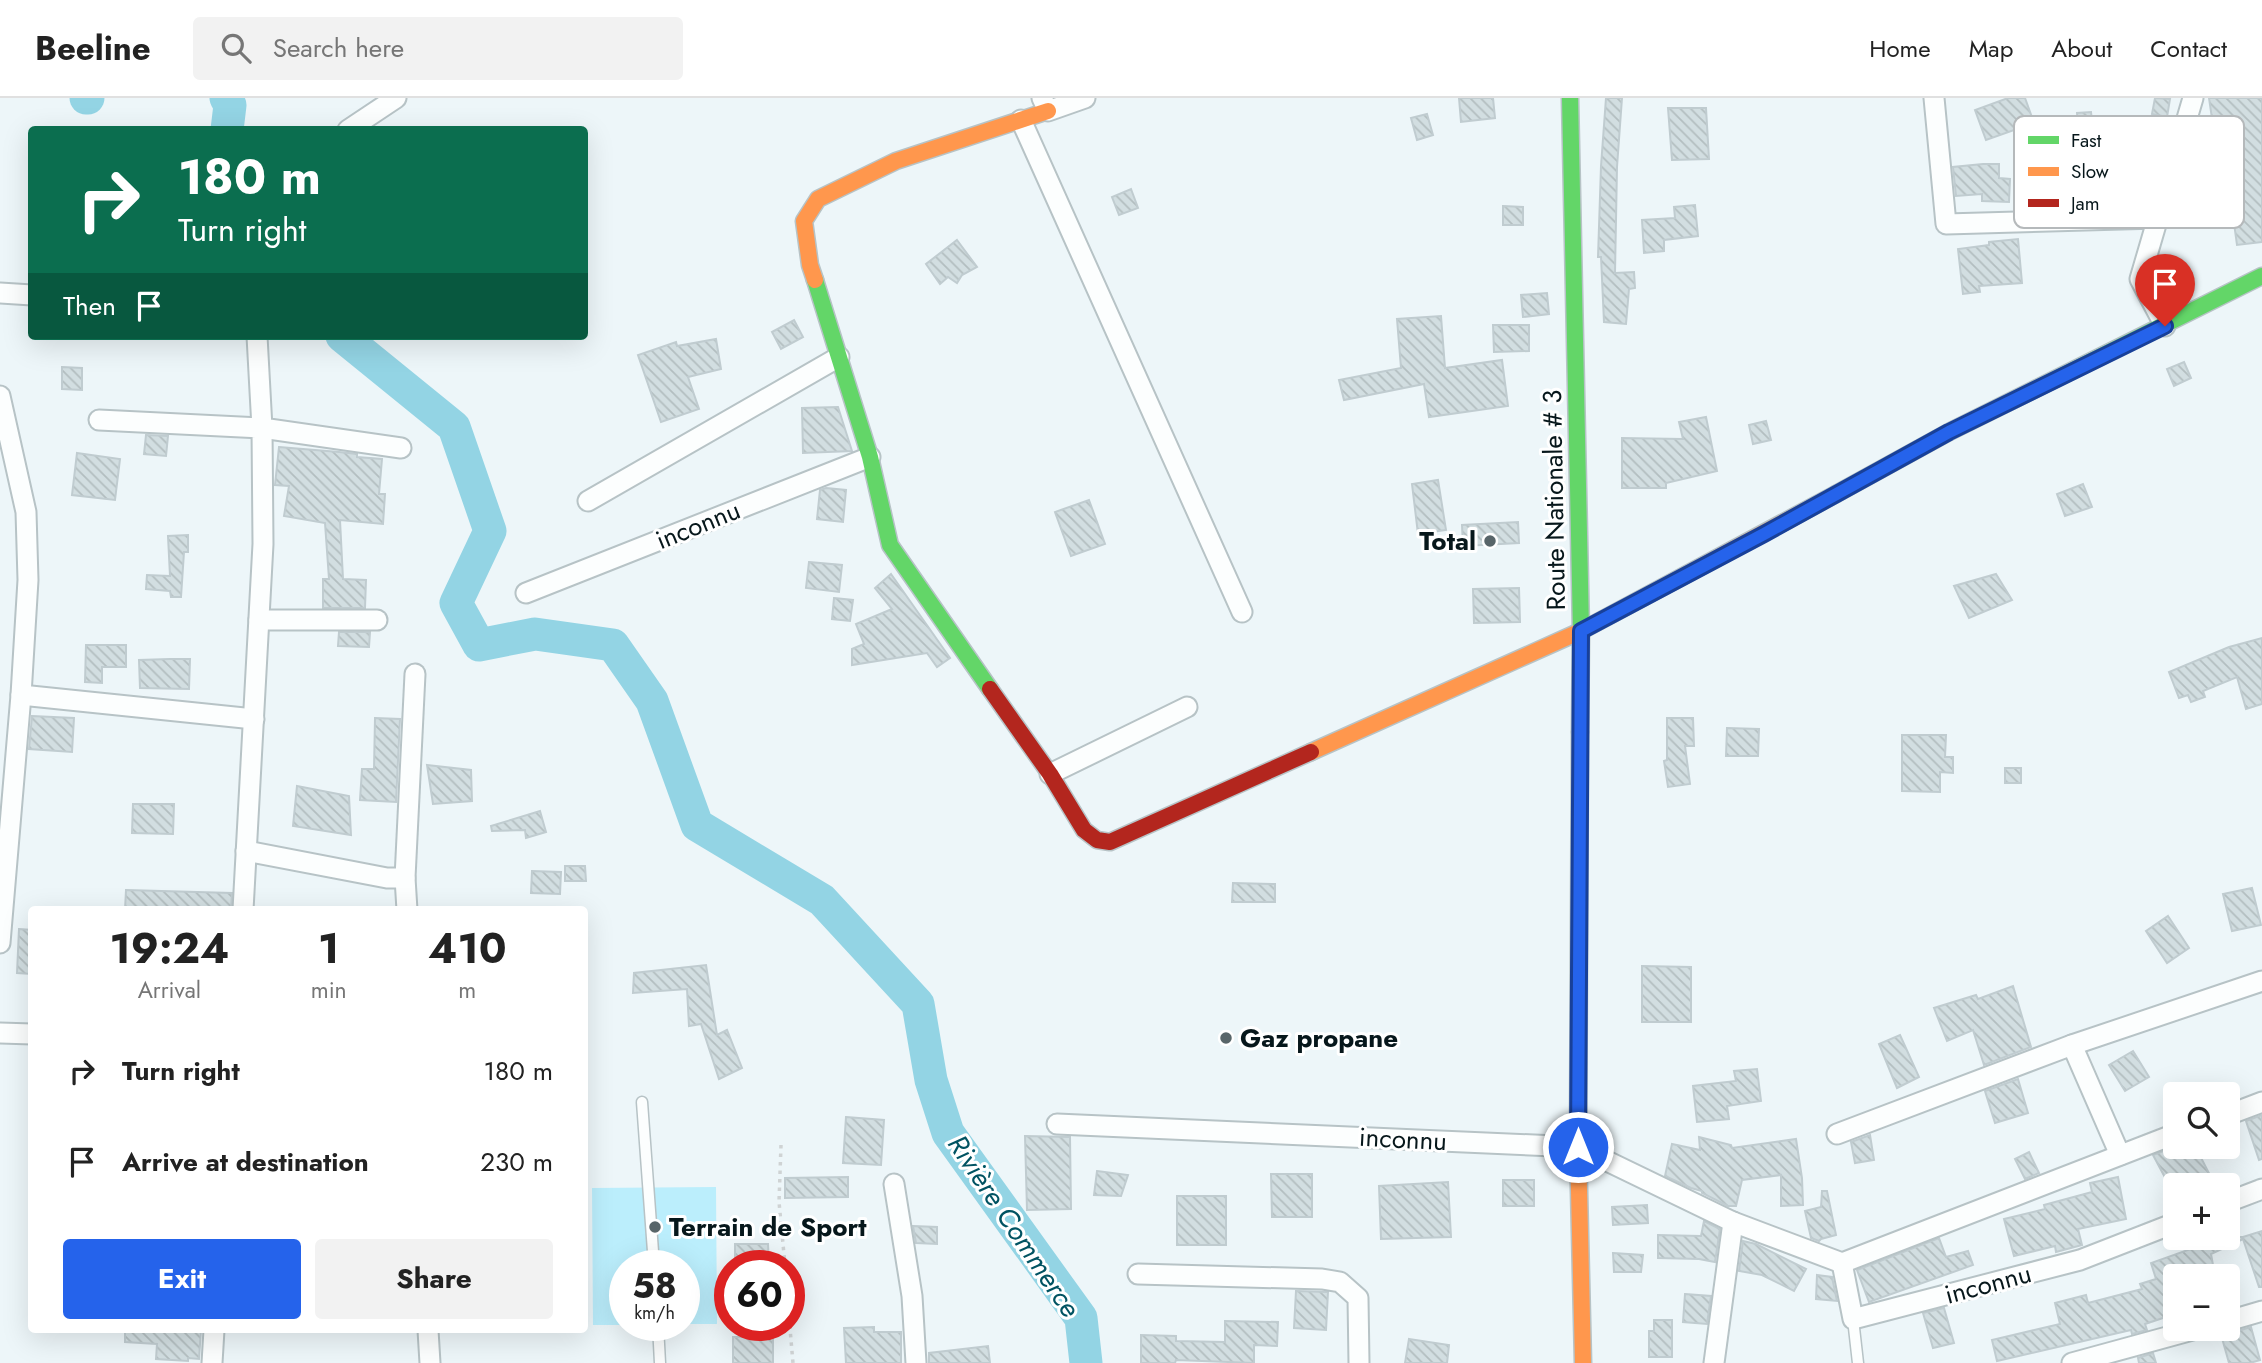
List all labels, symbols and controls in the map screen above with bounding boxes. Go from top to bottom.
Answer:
search box [193,17,683,80]
text: Beeline [35,25,151,72]
icon: search [217,29,255,67]
text: Search here [273,29,404,67]
text: Home [1869,31,1931,66]
text: Map [1969,31,2013,66]
text: About [2051,31,2112,66]
text: Contact [2150,31,2227,66]
legend [2014,116,2244,228]
text: Fast [2071,127,2102,154]
text: 180 m [178,142,321,212]
icon: right [63,154,154,245]
text: Slow [2071,158,2109,185]
text: Jam [2068,190,2100,217]
text: Turn right [178,207,307,253]
pin [2135,254,2195,326]
icon: arrive [2146,265,2184,303]
text: Then [63,287,116,325]
icon: arrive [130,287,168,325]
street label: Route Nationale # 3 [1533,389,1575,611]
street label: inconnu [650,491,746,559]
place label: Total [1419,522,1476,560]
marker: Total [1482,533,1498,549]
text: 19:24 [109,918,229,979]
text: 1 [318,918,339,979]
text: 410 [428,918,507,979]
text: Arrival [138,973,201,1007]
text: min [311,973,347,1007]
text: m [458,973,476,1007]
place label: Gaz propane [1240,1019,1398,1057]
marker: Gaz propane [1218,1030,1234,1046]
icon: right [63,1052,101,1090]
text: Turn right [122,1052,240,1090]
text: 180 m [483,1052,553,1090]
map controls [2163,1082,2240,1341]
button: search [2163,1082,2240,1159]
position arrow [1541,1110,1615,1184]
street label: inconnu [1358,1118,1448,1160]
water label: Rivière Commerce [938,1127,1090,1325]
icon: arrive [63,1143,101,1181]
text: Arrive at destination [122,1143,369,1181]
text: 230 m [480,1143,553,1181]
button: + [2163,1173,2240,1250]
place label: Terrain de Sport [669,1208,867,1246]
marker: Terrain de Sport [647,1219,663,1235]
button: Exit [63,1239,301,1319]
button: Share [315,1239,553,1319]
speed limit sign: 60 [714,1250,805,1341]
street label: inconnu [1941,1254,2035,1314]
text: 58 [632,1261,677,1311]
button: − [2163,1264,2240,1341]
text: km/h [634,1300,675,1326]

